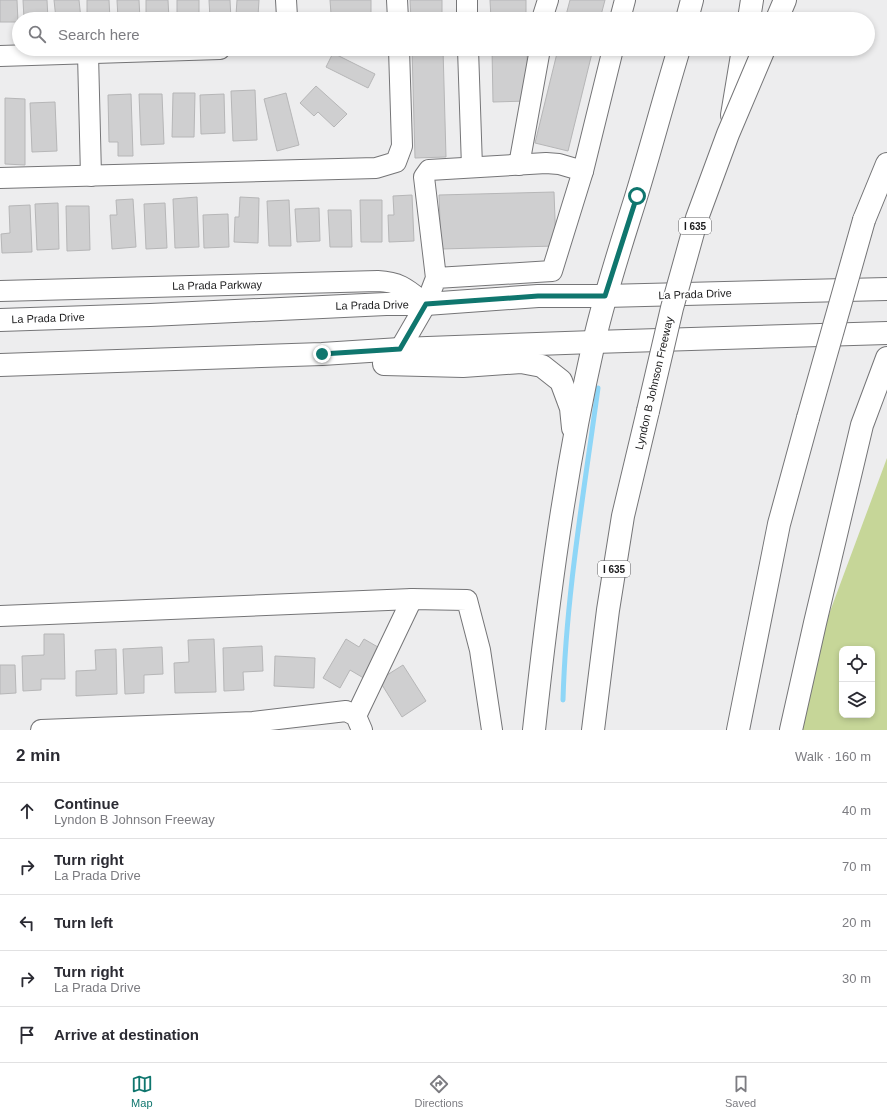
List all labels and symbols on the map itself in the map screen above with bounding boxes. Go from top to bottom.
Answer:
route start [628,187,646,205]
road number: I 635 [679,218,711,234]
street label: La Prada Parkway [172,278,263,292]
street label: La Prada Drive [658,287,732,301]
street label: La Prada Drive [335,298,409,312]
street label: La Prada Drive [11,311,85,325]
street label: Lyndon B Johnson Freeway [633,315,675,451]
route end [313,345,331,363]
road number: I 635 [598,561,630,577]

